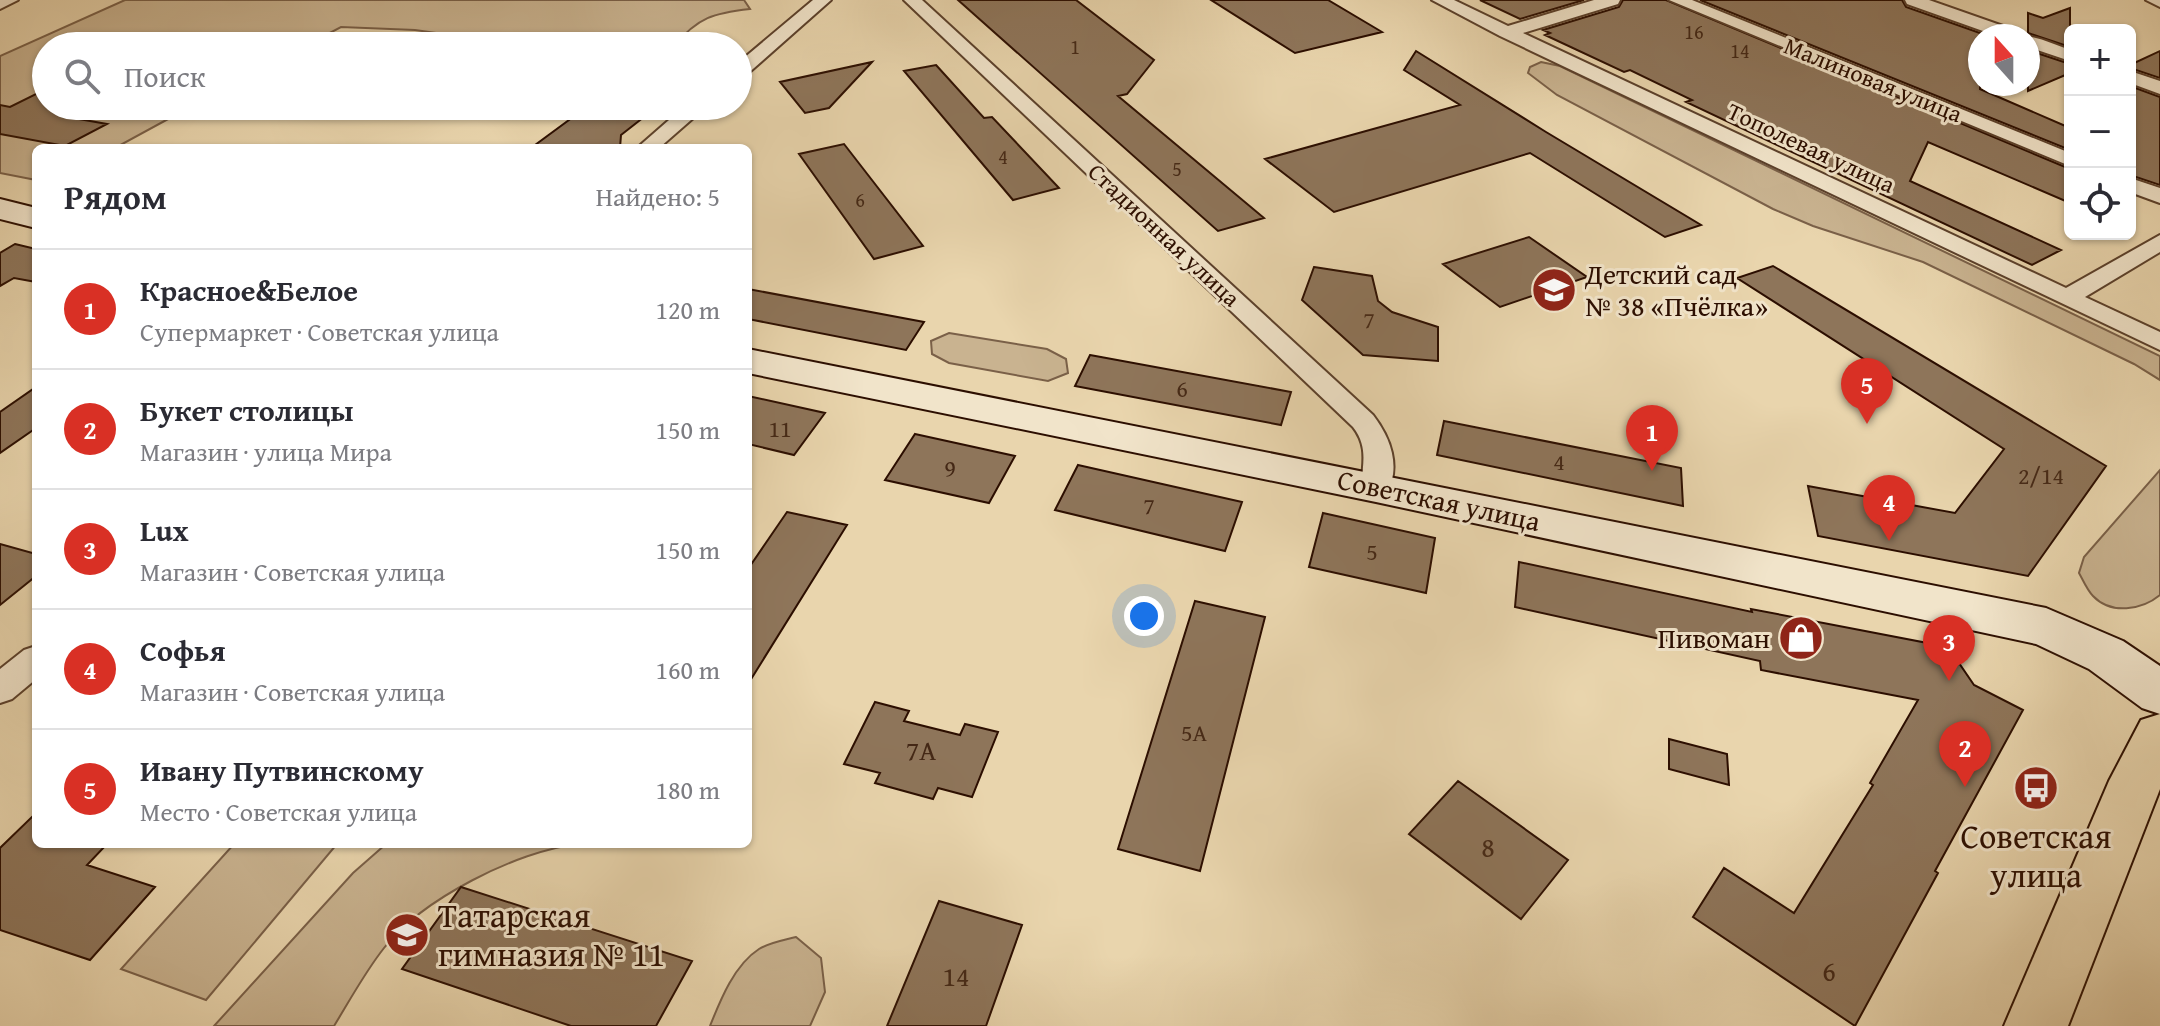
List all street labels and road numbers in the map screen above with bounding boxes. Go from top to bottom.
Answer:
street label: Малиновая улица [1779,28,1968,131]
street label: Тополевая улица [1722,93,1901,202]
street label: Стадионная улица [1080,155,1249,315]
street label: Советская улица [1334,458,1545,541]

